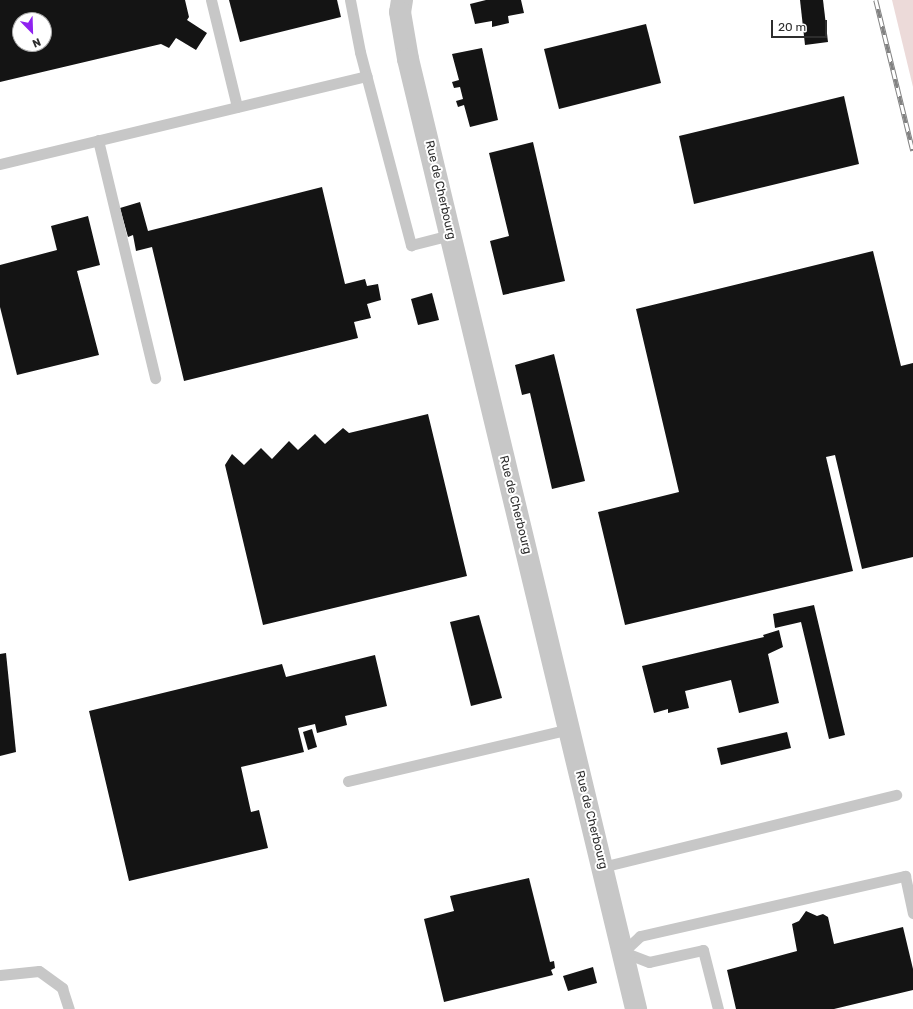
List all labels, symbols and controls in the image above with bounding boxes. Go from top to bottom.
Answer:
north arrow [12,12,52,52]
scale bar [773,12,829,38]
text: 20 m [778,20,806,34]
text: N [30,35,43,50]
street label: Rue de Cherbourg [422,139,458,241]
street label: Rue de Cherbourg [496,454,534,556]
street label: Rue de Cherbourg [572,769,610,871]

